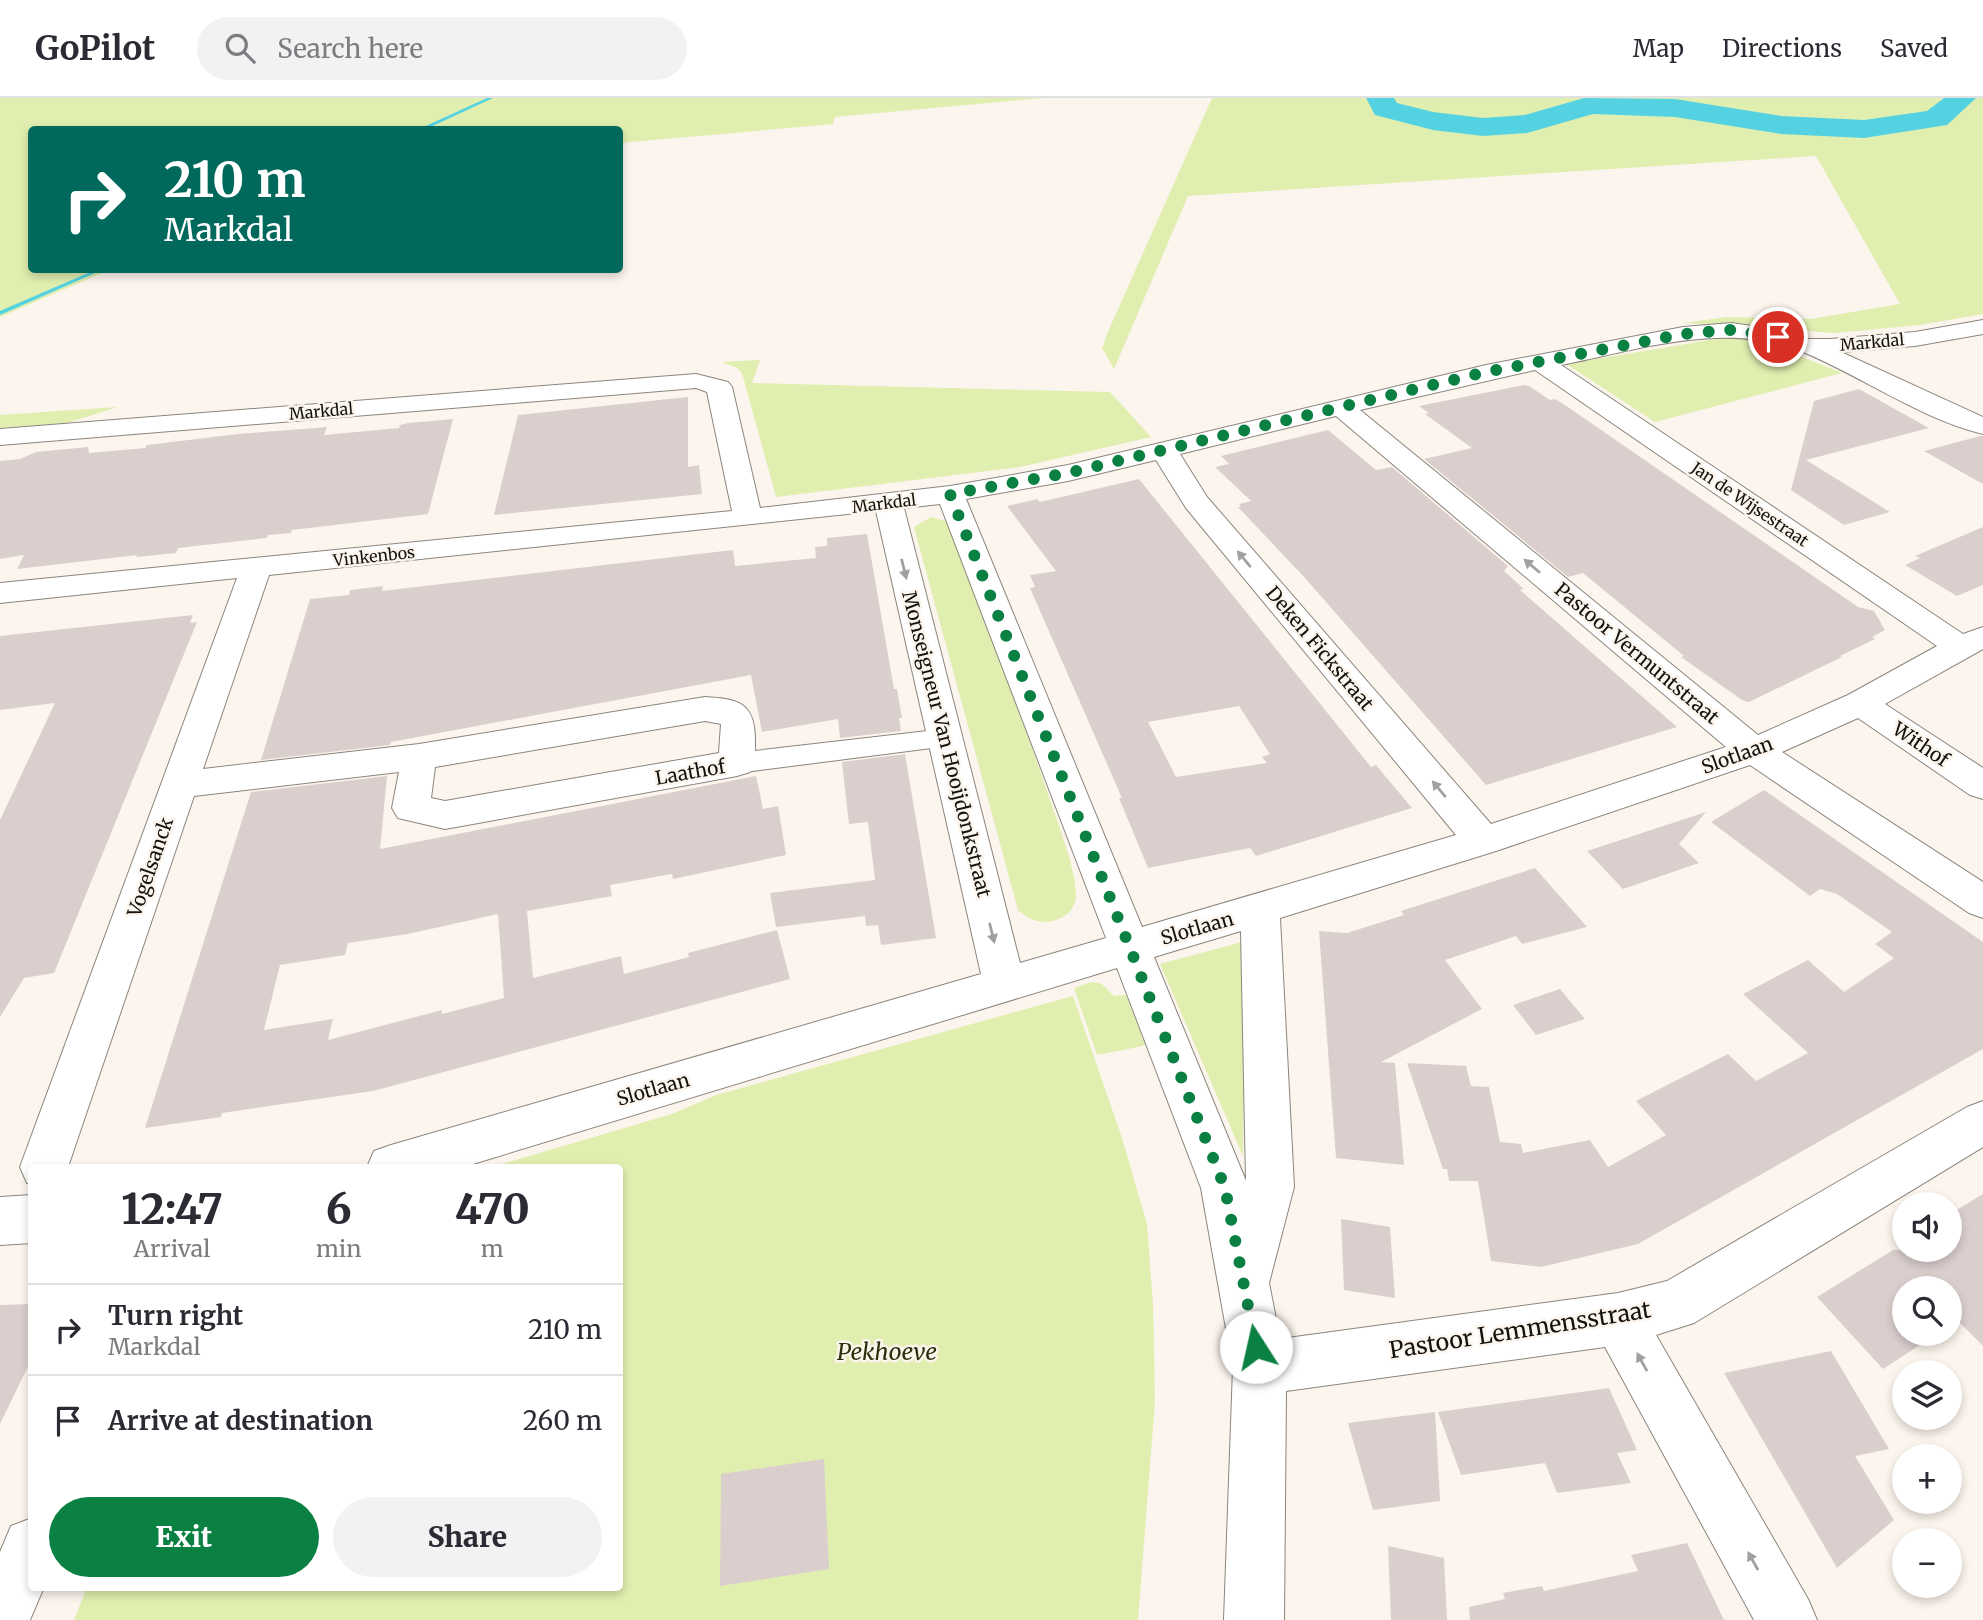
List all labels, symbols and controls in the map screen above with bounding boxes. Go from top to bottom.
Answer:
search box [197,17,687,80]
text: GoPilot [35,28,155,69]
icon: search [221,29,259,67]
text: Search here [277,32,423,65]
text: Map [1633,33,1684,64]
text: Directions [1722,33,1842,64]
text: Saved [1880,33,1948,64]
text: 210 m [164,149,305,210]
icon: right [49,154,140,245]
text: Markdal [164,210,293,250]
pin [1748,307,1808,367]
icon: arrive [1759,318,1797,356]
street label: Markdal [1839,329,1905,355]
street label: Markdal [288,398,354,424]
street label: Jan de Wijsestraat [1687,457,1813,551]
street label: Markdal [851,489,917,517]
street label: Vinkenbos [331,542,416,570]
one-way arrow [1236,550,1252,568]
one-way arrow [899,558,910,580]
one-way arrow [1523,559,1540,574]
street label: Pastoor Vermuntstraat [1550,577,1725,729]
street label: Deken Fickstraat [1261,581,1379,716]
street label: Monseigneur Van Hooijdonkstraat [897,588,997,900]
street label: Withof [1887,716,1954,772]
street label: Slotlaan [1698,731,1776,779]
street label: Laathof [653,754,728,790]
one-way arrow [1432,780,1447,797]
street label: Vogelsanck [121,814,178,921]
street label: Slotlaan [1158,906,1236,950]
one-way arrow [987,922,998,944]
street label: Slotlaan [614,1067,692,1111]
text: 12:47 [121,1183,223,1235]
text: 6 [326,1183,352,1235]
text: 470 [455,1183,530,1235]
map controls [1892,1192,1962,1598]
button: sound [1892,1192,1962,1262]
text: Arrival [134,1234,210,1263]
text: min [316,1234,362,1263]
text: m [481,1234,504,1263]
button: search [1892,1276,1962,1346]
street label: Pastoor Lemmensstraat [1387,1294,1653,1365]
text: Turn right [108,1299,243,1332]
position arrow [1219,1310,1293,1384]
icon: right [49,1311,87,1349]
text: 210 m [528,1313,602,1346]
text: Markdal [108,1332,201,1361]
park label: Pekhoeve [837,1337,937,1366]
one-way arrow [1636,1353,1648,1372]
button: layers [1892,1360,1962,1430]
icon: arrive [49,1402,87,1440]
text: Arrive at destination [108,1404,373,1437]
text: 260 m [523,1404,602,1437]
button: + [1892,1444,1962,1514]
button: Exit [49,1497,319,1577]
button: Share [333,1497,602,1577]
button: − [1892,1528,1962,1598]
one-way arrow [1747,1551,1759,1570]

